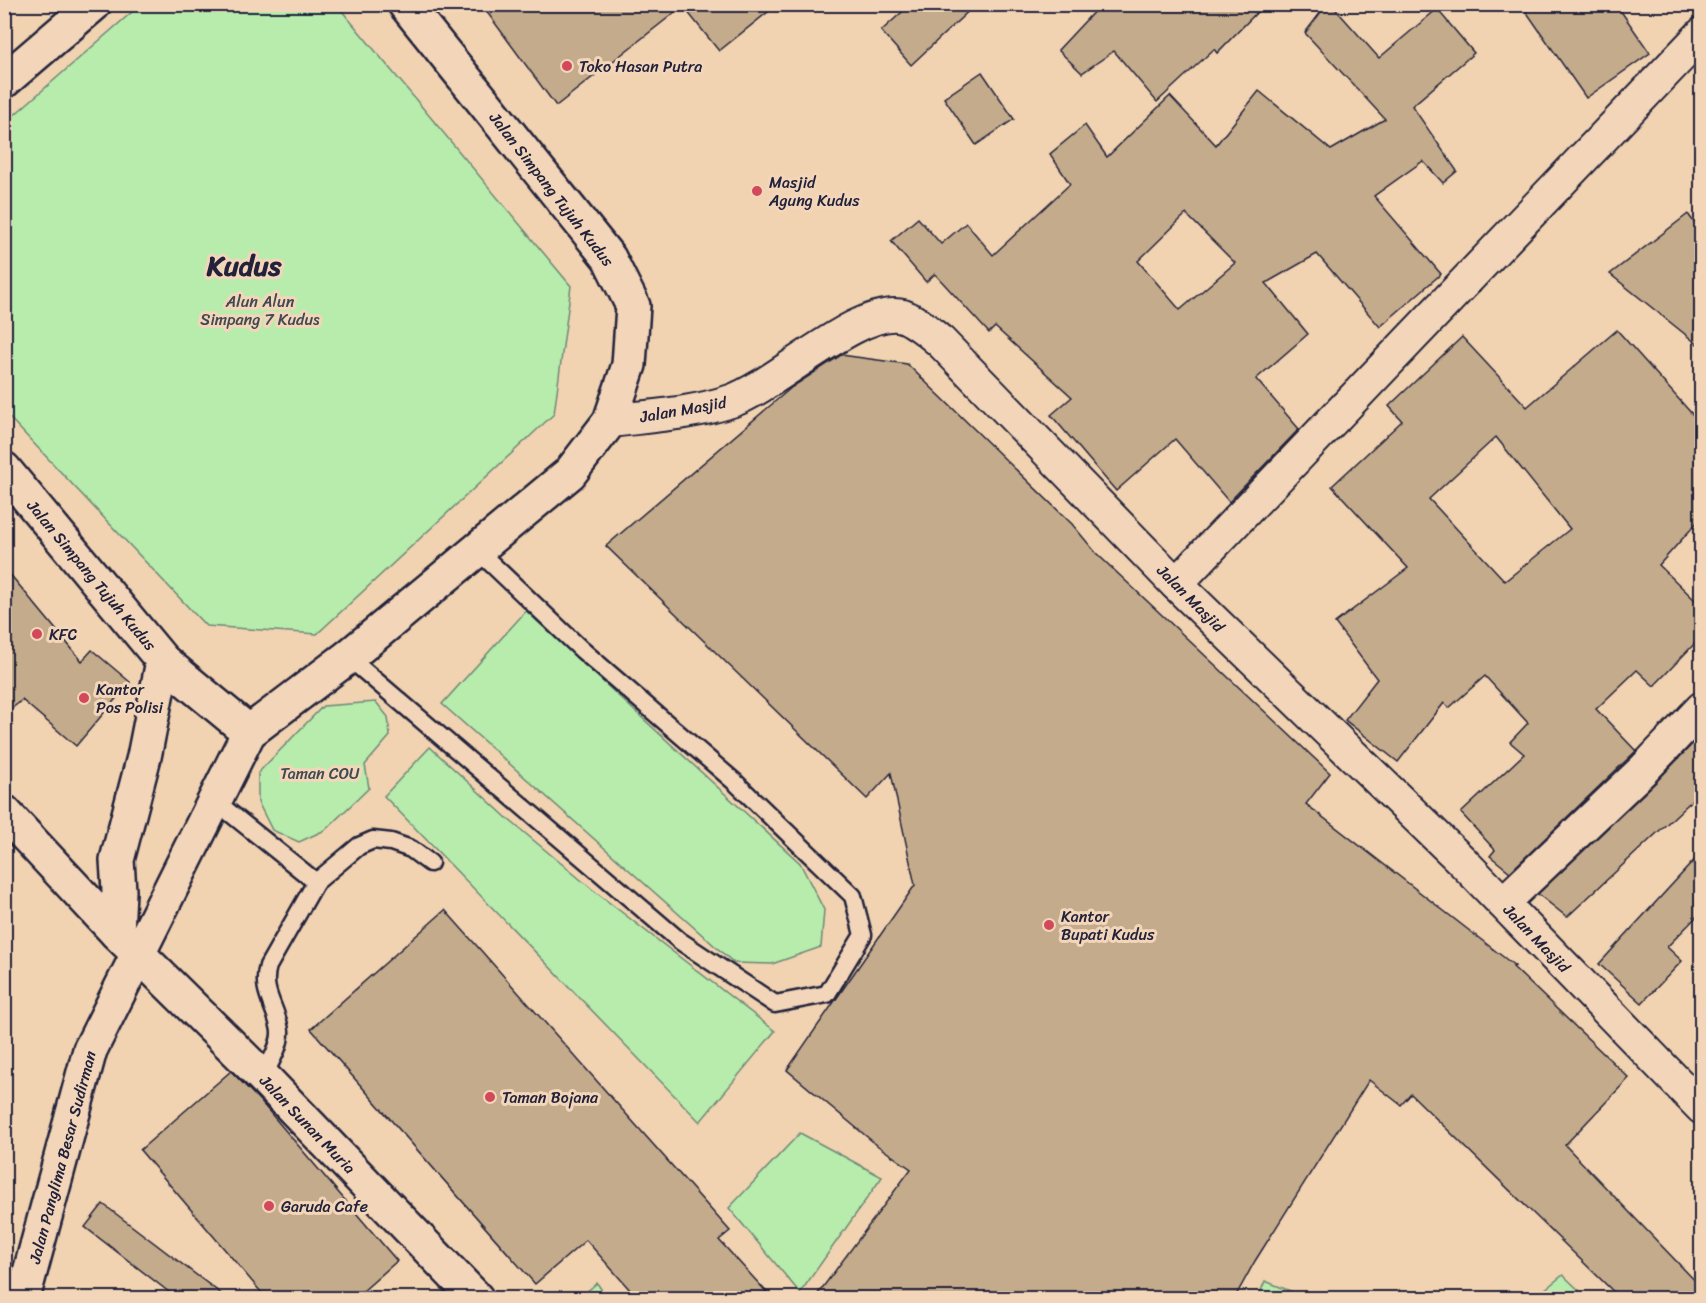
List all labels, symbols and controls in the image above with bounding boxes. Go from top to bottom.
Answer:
place label: Toko Hasan Putra [579,52,702,81]
marker: Toko Hasan Putra [560,59,574,73]
street label: Jalan Simpang Tujuh Kudus [481,105,622,274]
place label: Masjid Agung Kudus [768,168,860,215]
marker: Masjid Agung Kudus [750,184,764,198]
district label: Kudus [206,241,282,290]
park label: Alun Alun Simpang 7 Kudus [200,287,320,334]
street label: Jalan Masjid [637,387,730,432]
street label: Jalan Simpang Tujuh Kudus [19,492,164,658]
street label: Jalan Masjid [1149,557,1233,641]
place label: KFC [49,620,77,649]
marker: KFC [30,627,44,641]
place label: Kantor Pos Polisi [96,675,163,722]
marker: Kantor Pos Polisi [77,691,91,705]
park label: Taman COU [280,759,360,788]
street label: Jalan Masjid [1495,896,1578,981]
place label: Kantor Bupati Kudus [1061,902,1155,949]
marker: Kantor Bupati Kudus [1042,918,1056,932]
street label: Jalan Panglima Besar Sudirman [20,1047,105,1268]
street label: Jalan Sunan Muria [252,1067,363,1181]
place label: Taman Bojana [502,1083,599,1112]
marker: Taman Bojana [483,1090,497,1104]
place label: Garuda Cafe [281,1192,368,1221]
marker: Garuda Cafe [262,1199,276,1213]

